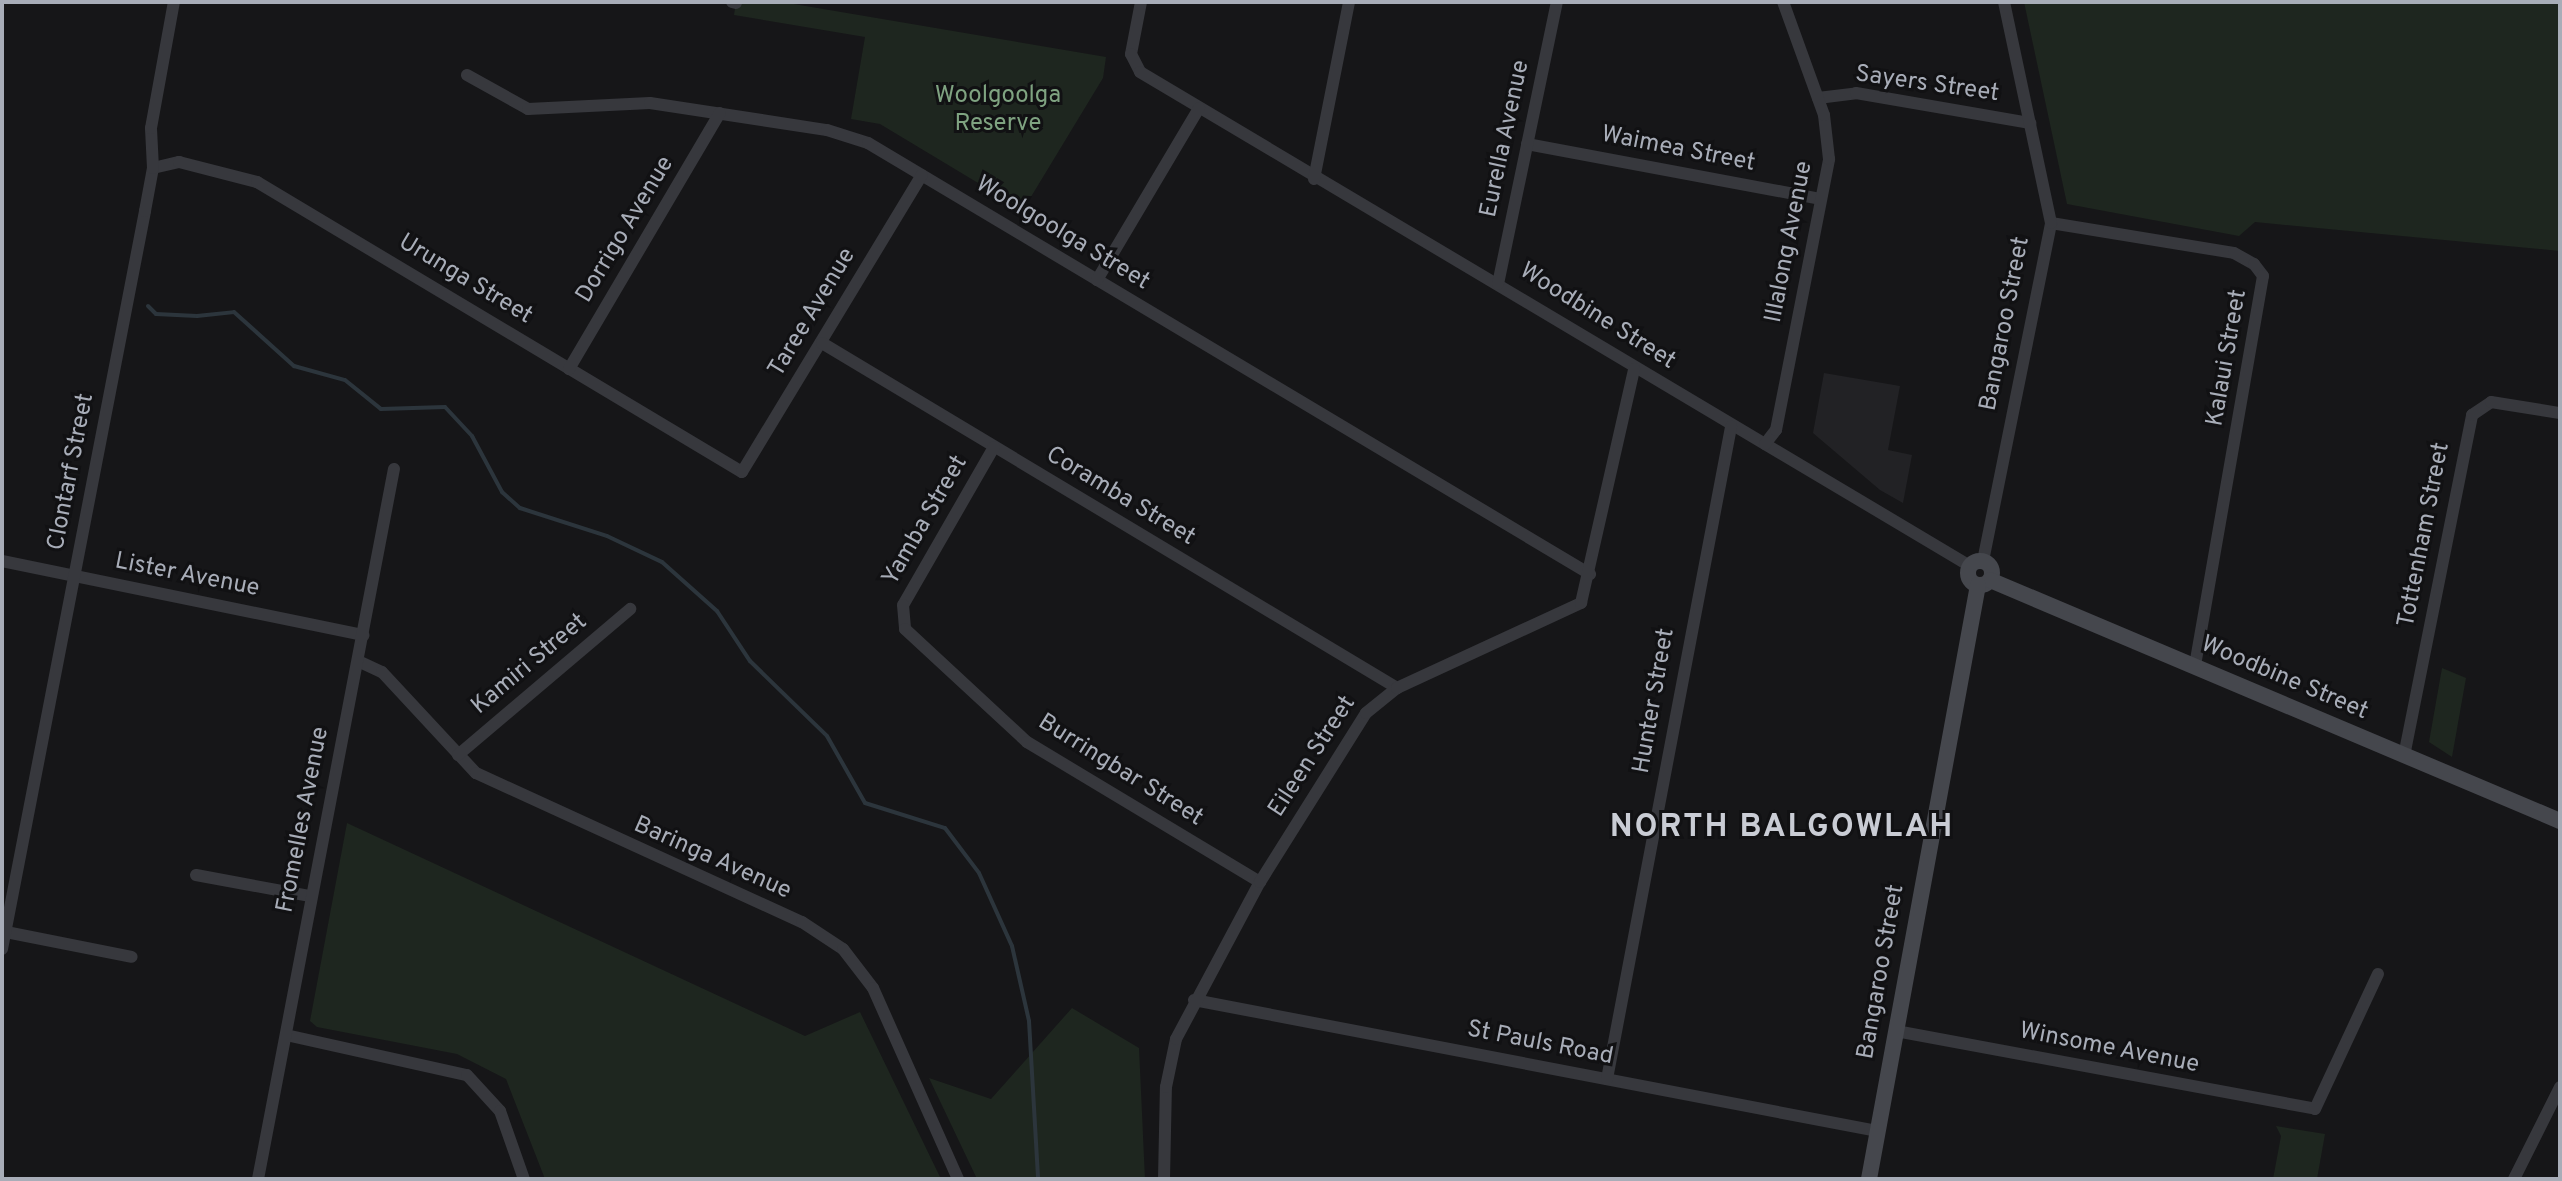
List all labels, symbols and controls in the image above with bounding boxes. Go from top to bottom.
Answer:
street label: Eurella Avenue [1475,57,1537,221]
street label: Sayers Street [1853,61,2001,109]
park label: Woolgoolga Reserve [935,83,1061,139]
street label: Waimea Street [1599,121,1757,179]
street label: Dorrigo Avenue [571,151,681,309]
street label: Illalong Avenue [1760,158,1820,326]
street label: Woolgoolga Street [970,171,1154,297]
street label: Urunga Street [393,229,537,331]
street label: Bangaroo Street [1975,234,2037,414]
street label: Taree Avenue [763,243,863,383]
street label: Woodbine Street [1514,257,1680,377]
street label: Kalaui Street [2202,287,2254,429]
street label: Clontarf Street [43,391,101,553]
street label: Tottenham Street [2393,440,2457,630]
street label: Coramba Street [1040,441,1200,553]
street label: Yamba Street [877,451,975,591]
street label: Lister Avenue [112,548,262,604]
street label: Kamiri Street [466,608,594,722]
street label: Hunter Street [1628,626,1682,776]
street label: Woodbine Street [2196,631,2372,727]
street label: Eileen Street [1263,691,1363,823]
street label: Burringbar Street [1032,709,1208,833]
street label: Fromelles Avenue [272,724,336,916]
district label: NORTH BALGOWLAH [1610,809,1954,847]
street label: Baringa Avenue [628,811,796,907]
street label: Bangaroo Street [1852,882,1912,1062]
street label: St Pauls Road [1464,1016,1616,1072]
street label: Winsome Avenue [2016,1017,2202,1081]

